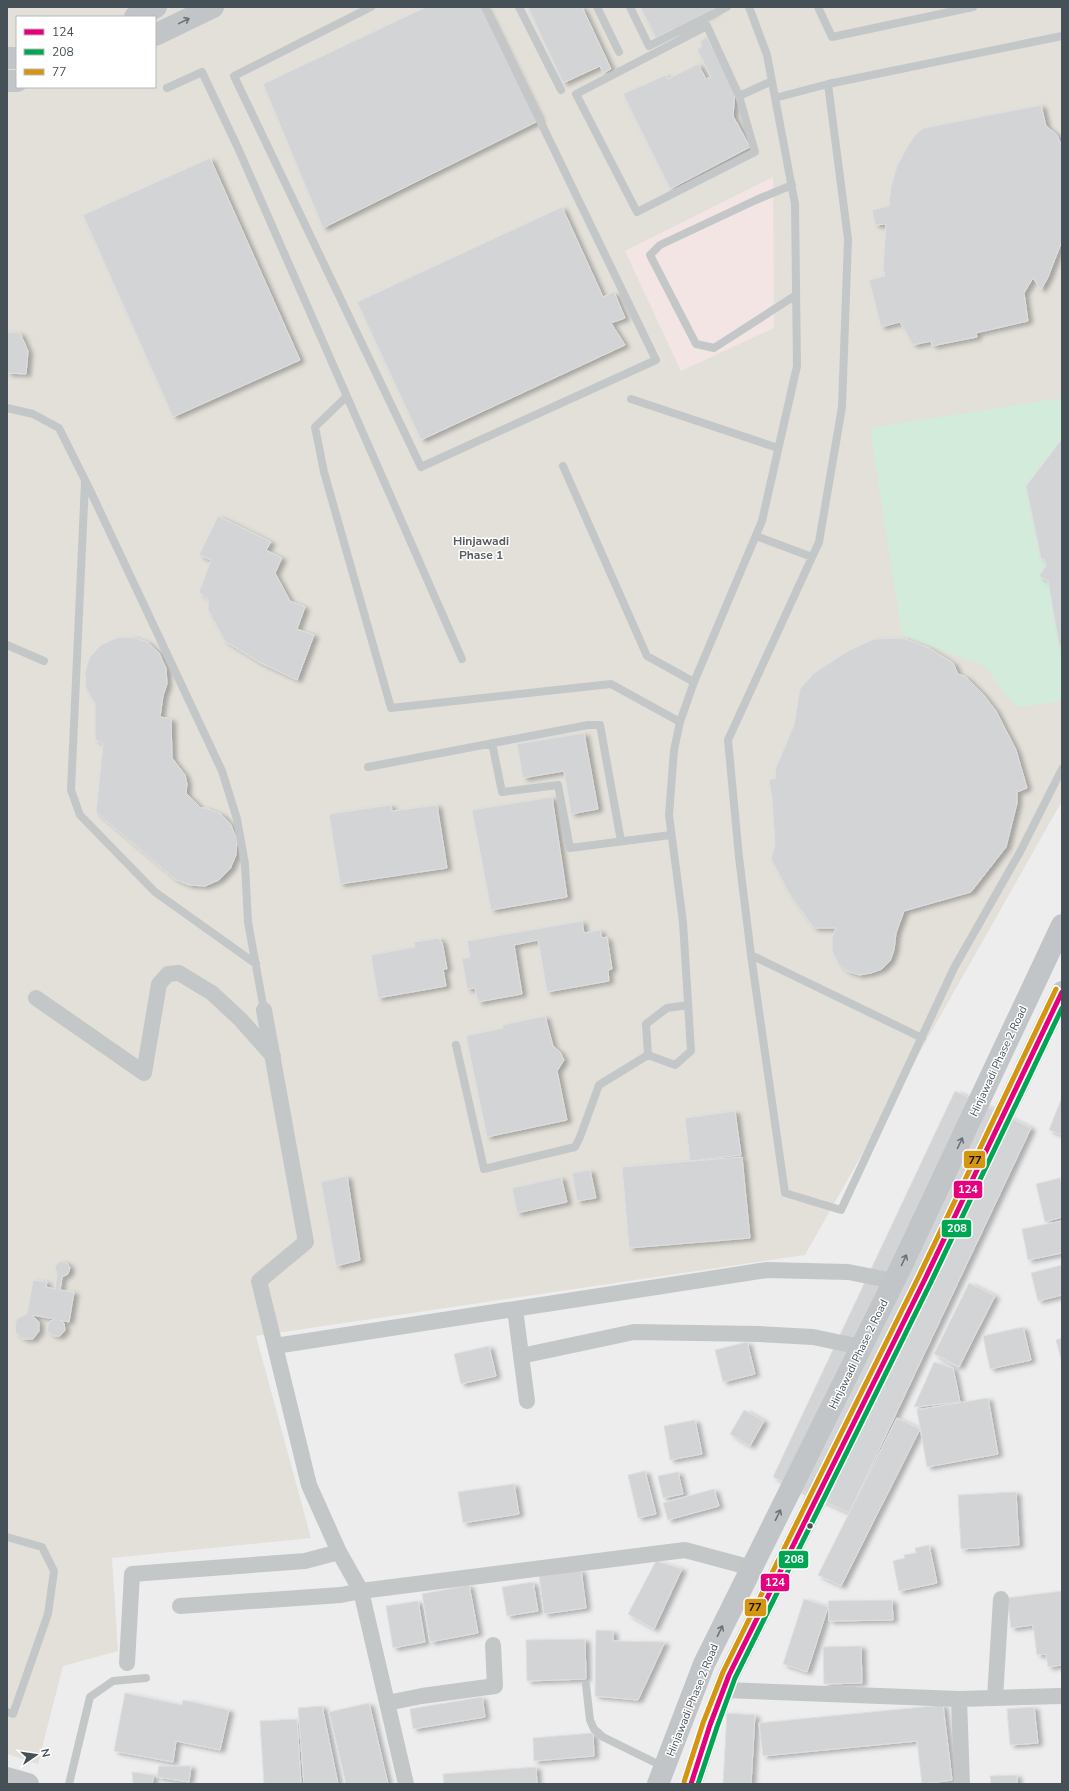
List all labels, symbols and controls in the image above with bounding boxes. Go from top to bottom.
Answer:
legend [16,16,156,88]
one-way arrow [178,17,190,24]
text: 124 [52,24,74,40]
text: 208 [52,44,74,60]
text: 77 [52,64,66,80]
district label: Hinjawadi Phase 1 [453,533,509,563]
street label: Hinjawadi Phase 2 Road [966,1004,1031,1119]
one-way arrow [957,1137,964,1149]
line badge: 77 [963,1150,986,1169]
text: 77 [968,1153,982,1168]
line badge: 124 [953,1180,983,1199]
text: 124 [958,1182,978,1197]
line badge: 208 [941,1219,972,1238]
text: 208 [947,1221,967,1236]
one-way arrow [901,1255,908,1267]
street label: Hinjawadi Phase 2 Road [825,1297,892,1412]
one-way arrow [775,1509,782,1521]
unlabelled marker [805,1521,815,1531]
line badge: 208 [778,1550,809,1569]
text: 208 [784,1552,804,1567]
line badge: 124 [760,1573,790,1592]
text: 124 [765,1575,785,1590]
line badge: 77 [744,1598,767,1617]
text: 77 [748,1600,762,1615]
one-way arrow [717,1626,724,1638]
street label: Hinjawadi Phase 2 Road [663,1642,722,1759]
north arrow [16,1735,56,1775]
text: N [37,1747,53,1759]

